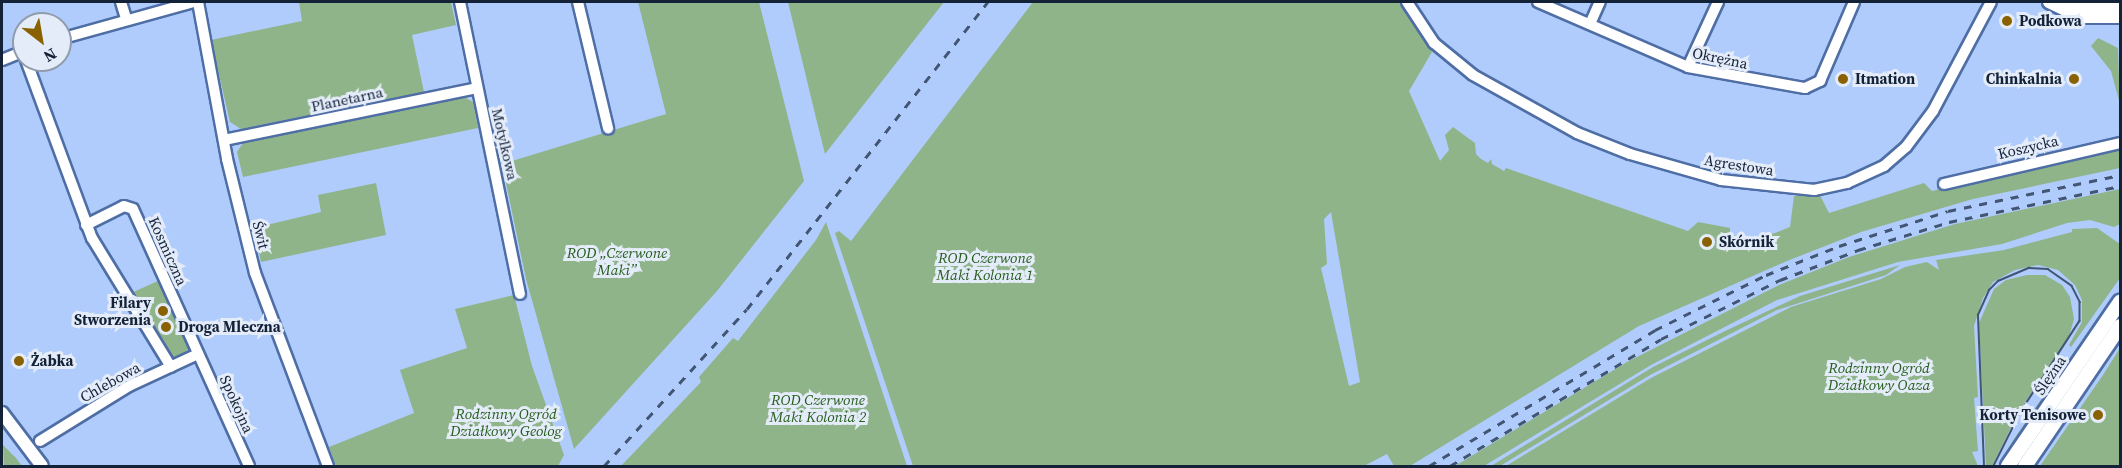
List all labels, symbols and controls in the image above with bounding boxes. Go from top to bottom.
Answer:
north arrow [12,12,72,72]
place label: Podkowa [2019,12,2082,30]
marker: Podkowa [2000,14,2014,28]
text: N [40,43,61,68]
street label: Okrężna [1691,43,1749,73]
place label: Itmation [1855,70,1915,88]
place label: Chinkalnia [1986,70,2062,88]
marker: Itmation [1836,72,1850,86]
marker: Chinkalnia [2067,72,2081,86]
street label: Planetarna [309,83,385,115]
street label: Motylkowa [488,106,522,182]
street label: Koszycka [1996,131,2060,163]
street label: Agrestowa [1703,151,1775,179]
street label: Kosmiczna [145,214,191,288]
street label: Świt [249,219,273,251]
place label: Skórnik [1719,233,1774,251]
marker: Skórnik [1700,235,1714,249]
park label: ROD „Czerwone Maki” [567,243,667,278]
park label: ROD Czerwone Maki Kolonia 1 [936,248,1034,283]
place label: Filary Stworzenia [74,293,151,328]
marker: Filary Stworzenia [156,304,170,318]
place label: Droga Mleczna [178,318,281,336]
marker: Droga Mleczna [159,320,173,334]
place label: Żabka [31,352,73,370]
street label: Ślężna [2030,352,2070,398]
marker: Żabka [12,354,26,368]
street label: Chlebowa [77,358,143,406]
park label: Rodzinny Ogród Działkowy Oaza [1828,358,1930,393]
street label: Spokojna [216,372,258,436]
park label: ROD Czerwone Maki Kolonia 2 [769,390,867,425]
park label: Rodzinny Ogród Działkowy Geolog [450,404,562,439]
place label: Korty Tenisowe [1979,406,2086,424]
marker: Korty Tenisowe [2091,408,2105,422]

